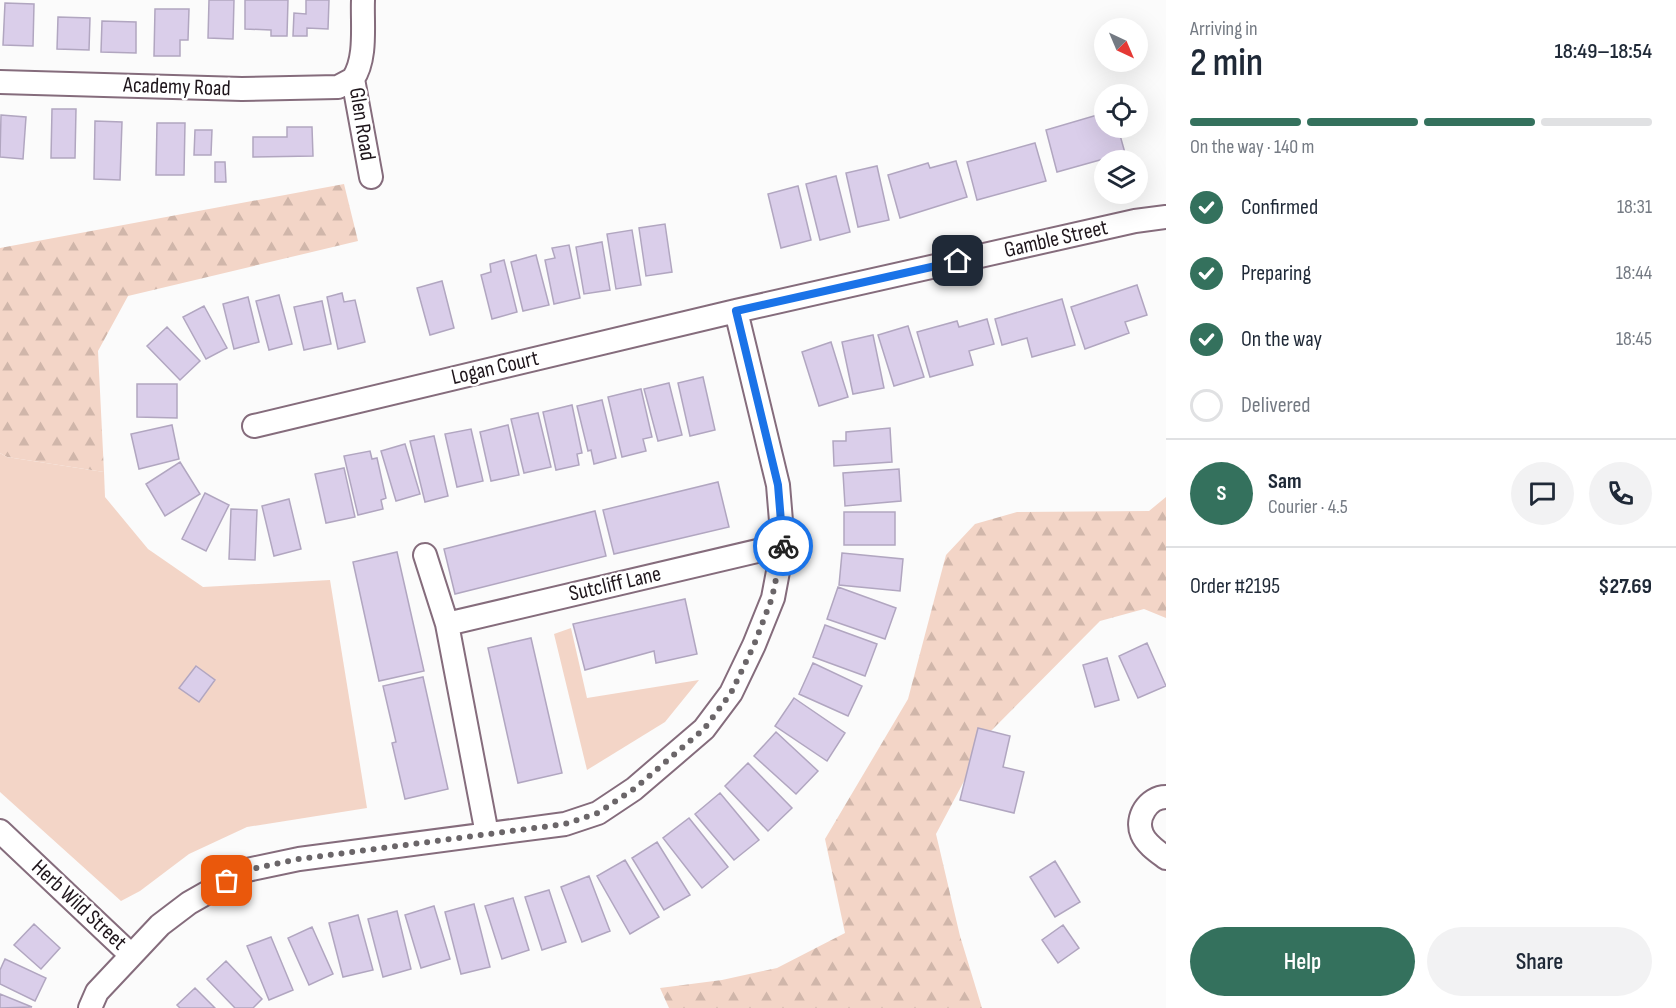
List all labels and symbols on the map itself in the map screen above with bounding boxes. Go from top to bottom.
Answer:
north arrow [1094,18,1148,72]
street label: Academy Road [122,72,231,102]
street label: Glen Road [343,86,381,162]
street label: Gamble Street [1002,214,1111,264]
pin [932,235,983,286]
street label: Logan Court [449,345,542,391]
courier [753,516,813,576]
street label: Sutcliff Lane [566,560,664,608]
street label: Herb Wild Street [26,854,133,956]
pin [201,855,252,906]

